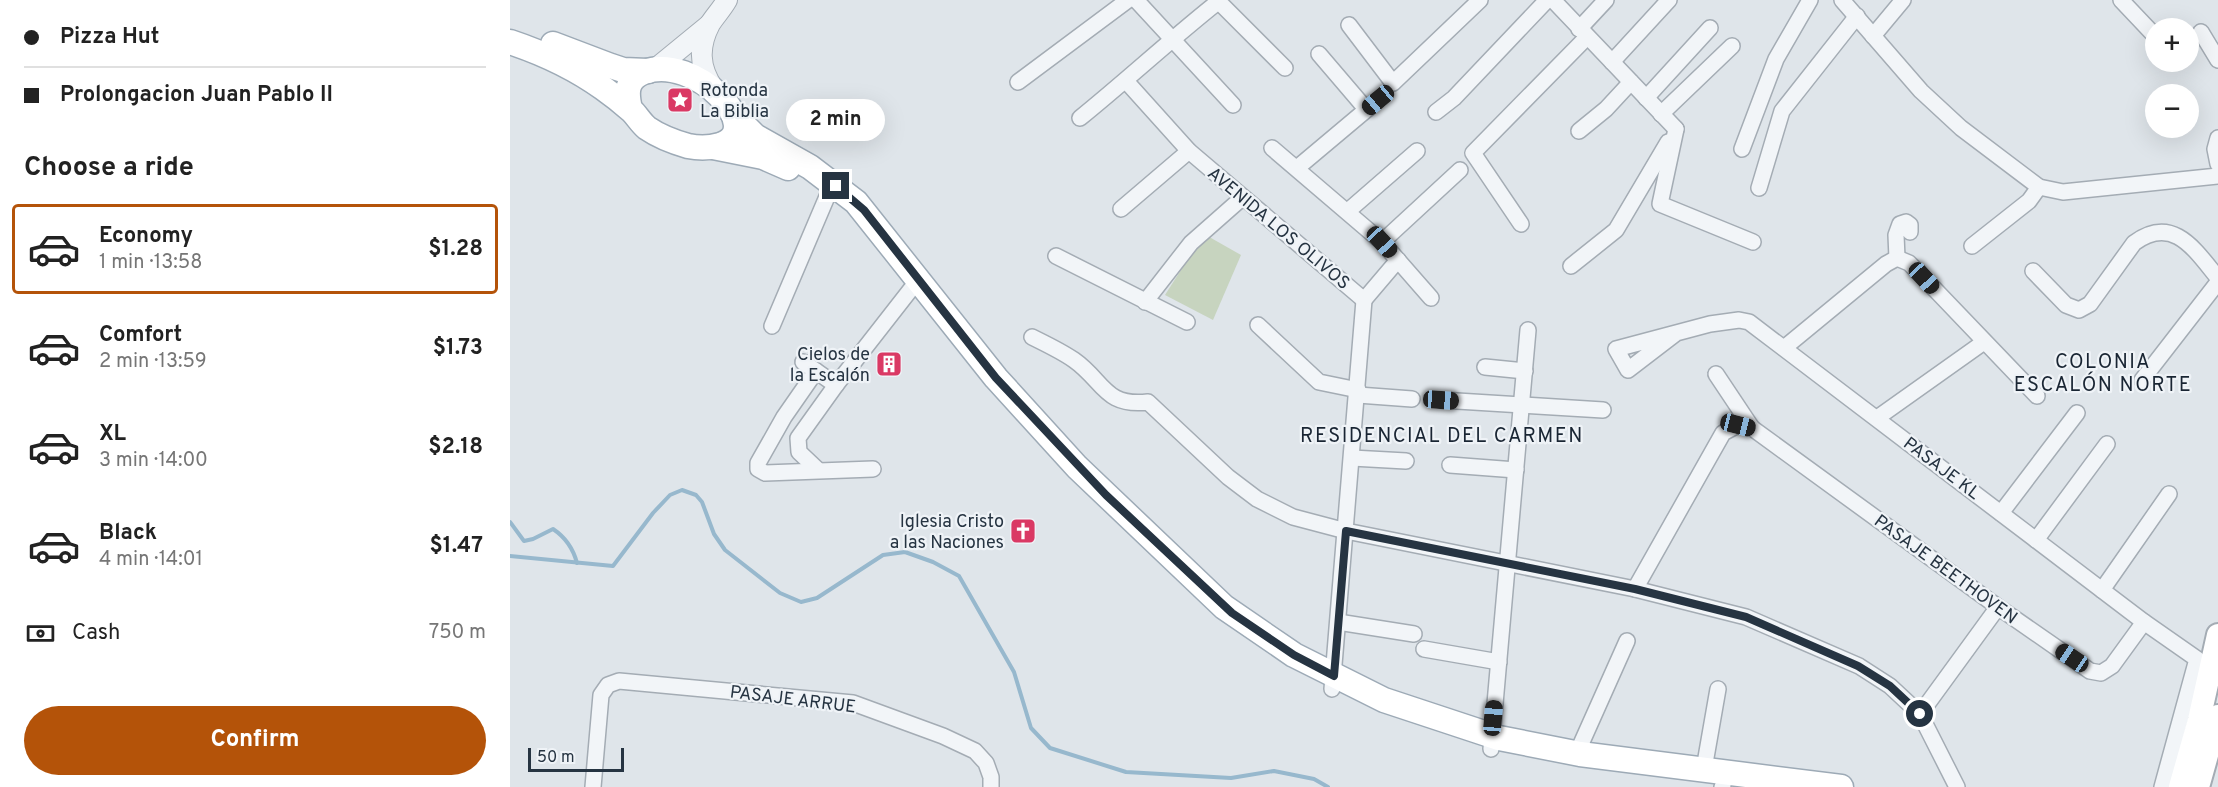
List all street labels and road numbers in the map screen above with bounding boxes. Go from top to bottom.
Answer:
street label: AVENIDA LOS OLIVOS [1202,163,1354,296]
street label: PASAJE KL [1898,433,1984,506]
street label: PASAJE BEETHOVEN [1869,510,2021,630]
street label: PASAJE ARRUE [728,681,857,720]

